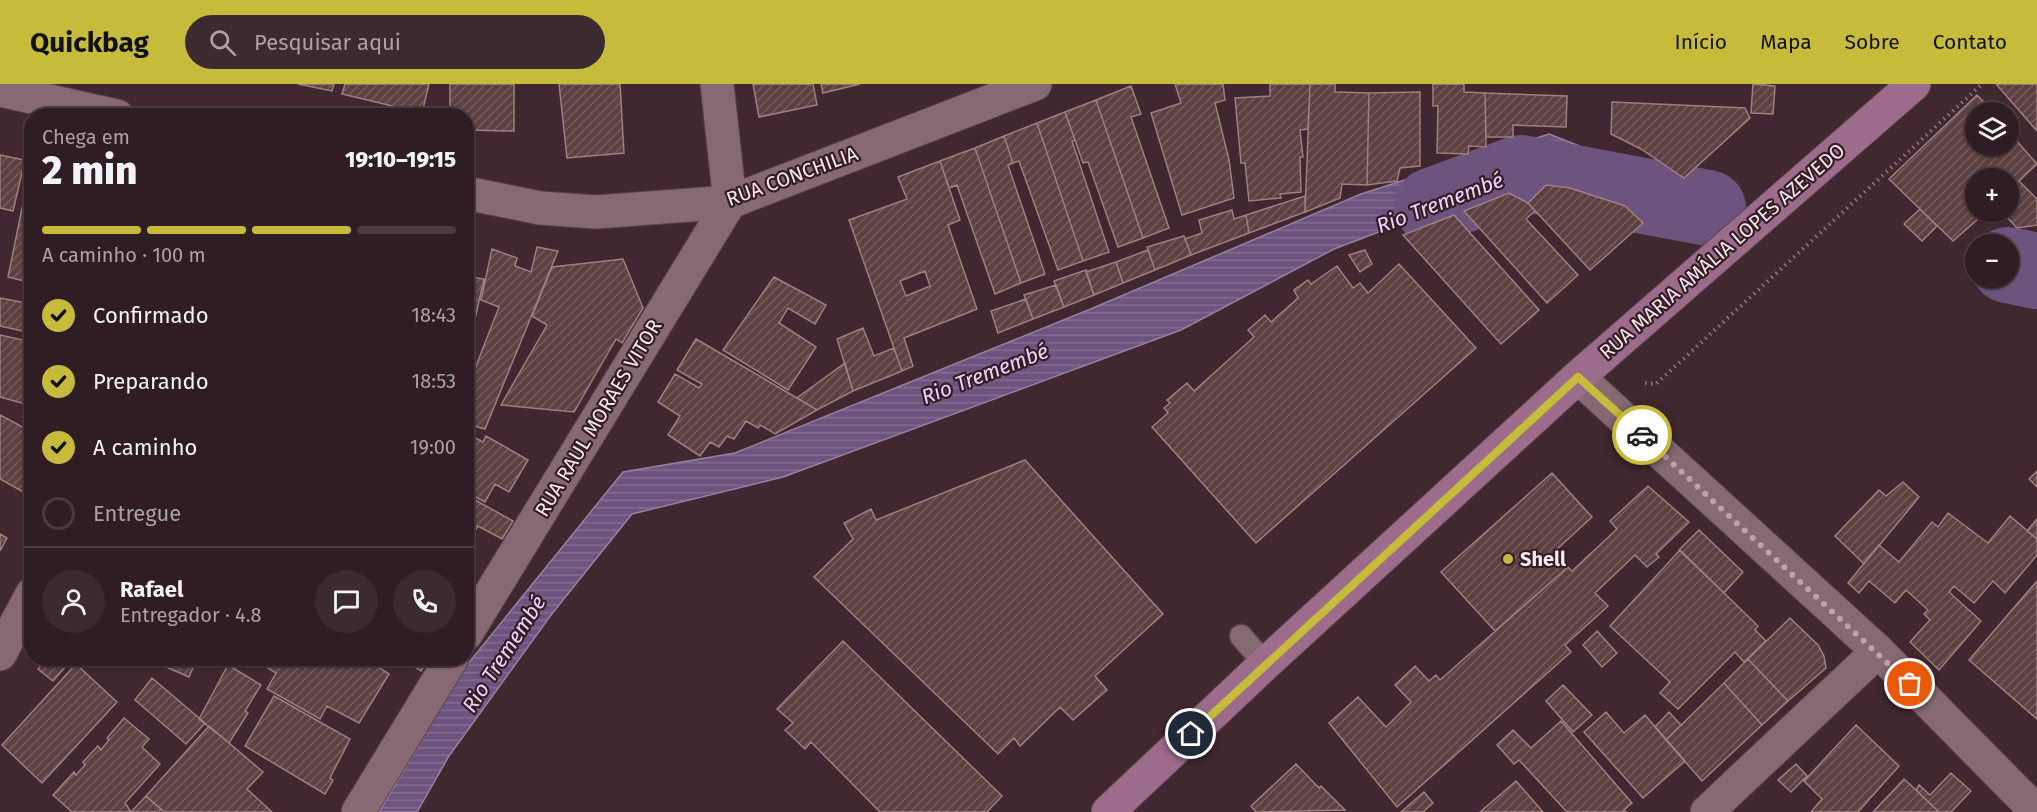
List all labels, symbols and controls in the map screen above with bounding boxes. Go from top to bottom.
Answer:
search box [185,15,605,69]
text: Quickbag [30,26,149,59]
icon: search [206,26,239,59]
text: Pesquisar aqui [254,29,401,56]
text: Início [1674,29,1727,55]
text: Mapa [1760,29,1812,55]
text: Sobre [1845,29,1900,55]
text: Contato [1933,29,2007,55]
map controls [1965,102,2019,288]
button: layers [1965,102,2019,156]
text: Chega em [42,125,130,149]
street label: RUA MARIA AMÁLIA LOPES AZEVEDO [1595,138,1849,364]
street label: RUA CONCHILIA [723,141,861,211]
text: 19:10–19:15 [345,146,456,173]
text: 2 min [42,148,138,194]
water label: Rio Tremembé [1373,167,1507,239]
button: + [1965,168,2019,222]
button: − [1965,234,2019,288]
text: A caminho · 100 m [42,243,206,267]
icon: check [42,299,75,332]
text: Confirmado [93,302,209,329]
text: 18:43 [411,303,456,327]
street label: RUA RAUL MORAES VITOR [530,315,666,521]
water label: Rio Tremembé [918,338,1052,410]
icon: check [42,365,75,398]
text: Preparando [93,368,209,395]
text: 18:53 [412,369,456,393]
courier [1612,405,1672,465]
icon: car [1626,419,1659,452]
icon: check [42,431,75,464]
text: A caminho [93,434,197,461]
text: 19:00 [410,435,456,459]
text: Entregue [93,500,181,527]
place label: Shell [1520,547,1566,571]
marker: Shell [1501,552,1515,566]
button: person [42,570,105,633]
button: chat [315,570,378,633]
button: phone [393,570,456,633]
text: Rafael [120,576,183,603]
water label: Rio Tremembé [457,591,551,717]
text: Entregador · 4.8 [120,603,262,627]
pin [1884,658,1935,709]
icon: bag [1893,667,1926,700]
pin [1165,708,1216,759]
icon: home [1174,717,1207,750]

